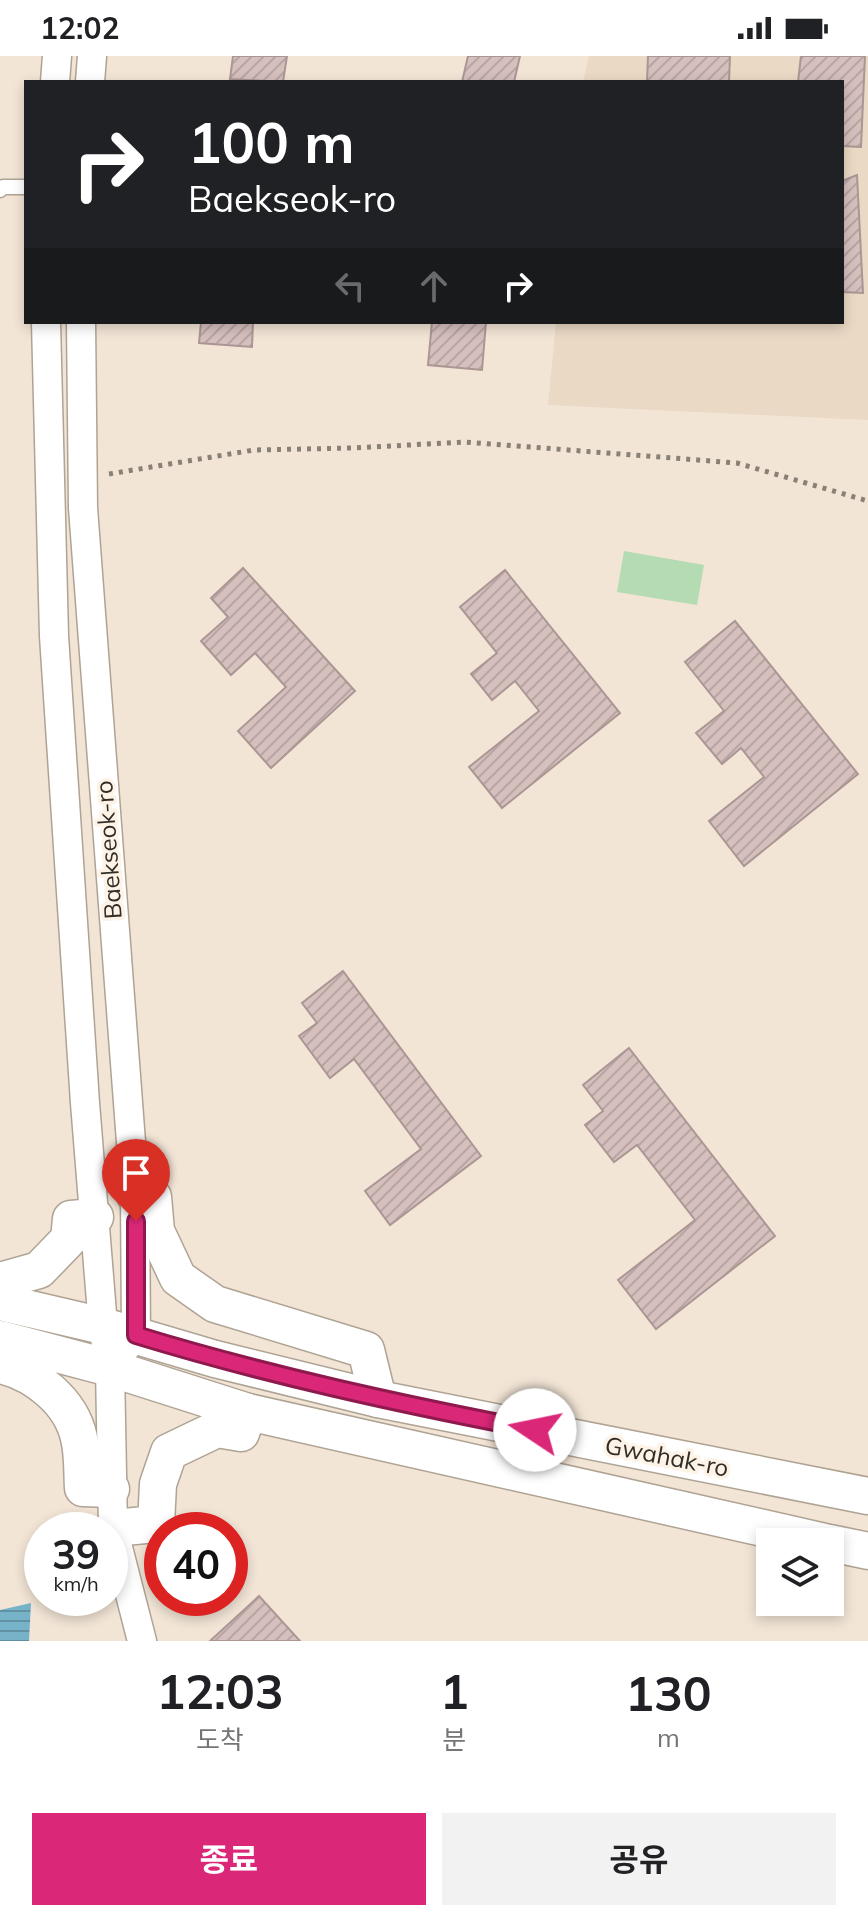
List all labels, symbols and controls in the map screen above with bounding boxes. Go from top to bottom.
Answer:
text: 12:02 [40,9,119,47]
text: 100 m [188,107,355,177]
icon: right [56,112,160,216]
text: Baekseok-ro [188,176,396,221]
icon: left [328,264,372,308]
icon: ahead [412,264,456,308]
icon: right [496,264,540,308]
street label: Baekseok-ro [88,780,128,920]
pin [102,1139,170,1221]
icon: arrive [114,1151,158,1195]
position arrow [493,1388,577,1472]
street label: Gwahak-ro [603,1429,731,1483]
speed limit sign: 40 [144,1512,248,1616]
map controls [756,1528,844,1616]
button: layers [756,1528,844,1616]
text: 39 [52,1529,100,1579]
text: km/h [53,1571,99,1596]
text: 12:03 [156,1661,284,1721]
text: 1 [440,1661,469,1721]
text: 130 [625,1663,712,1723]
text: m [657,1721,680,1754]
text: 도착 [196,1723,244,1756]
text: 분 [442,1723,466,1756]
button: 종료 [32,1813,426,1905]
button: 공유 [442,1813,836,1905]

